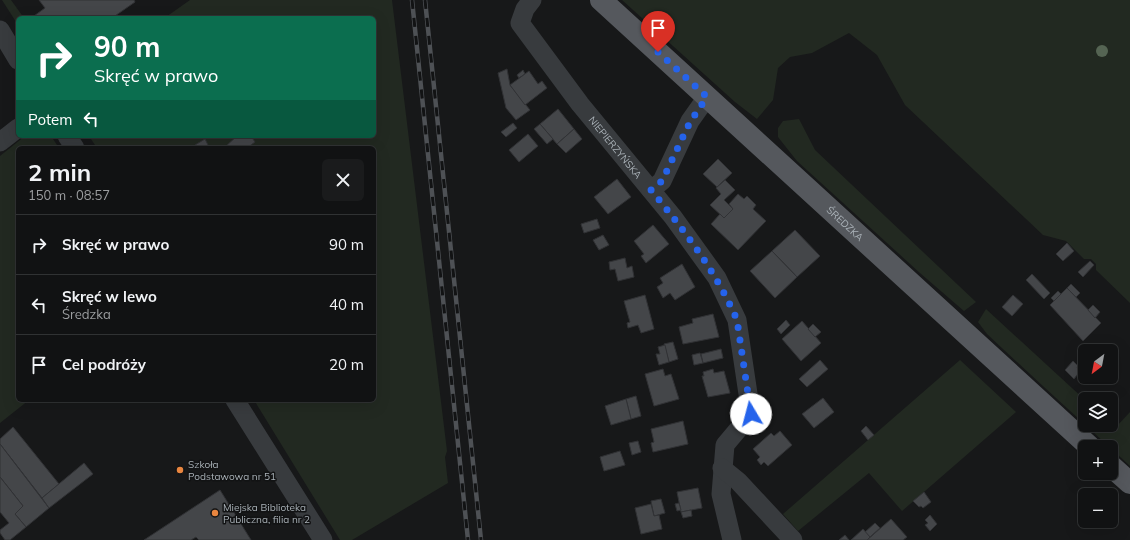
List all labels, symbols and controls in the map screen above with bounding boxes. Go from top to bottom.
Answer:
pin [641,11,675,52]
icon: arrive [647,17,669,39]
text: 90 m [94,29,160,64]
icon: right [28,32,80,84]
text: Skręć w prawo [94,64,218,87]
icon: left [80,108,102,130]
text: Potem [28,110,72,129]
street label: NIEPIERZYŃSKA [586,114,645,182]
text: 2 min [28,157,91,187]
button: close [322,159,364,201]
text: 150 m · 08:57 [28,187,110,203]
street label: ŚREDZKA [824,203,867,244]
icon: right [28,234,50,256]
text: Skręć w prawo [62,235,169,254]
text: 90 m [329,235,364,254]
text: Skręć w lewo [62,287,157,306]
icon: left [28,294,50,316]
text: 40 m [329,295,364,314]
text: Średzka [62,306,111,322]
north arrow [1078,344,1118,384]
map controls [1078,344,1118,528]
icon: arrive [28,354,50,376]
text: Cel podróży [62,355,146,374]
text: 20 m [329,355,364,374]
button: layers [1078,392,1118,432]
position arrow [730,393,772,435]
button: + [1078,440,1118,480]
place label: Szkoła Podstawowa nr 51 [188,458,276,483]
marker: Szkoła Podstawowa nr 51 [175,465,185,475]
button: − [1078,488,1118,528]
place label: Miejska Biblioteka Publiczna, filia nr 2 [223,501,310,526]
marker: Miejska Biblioteka Publiczna, filia nr 2 [210,508,220,518]

